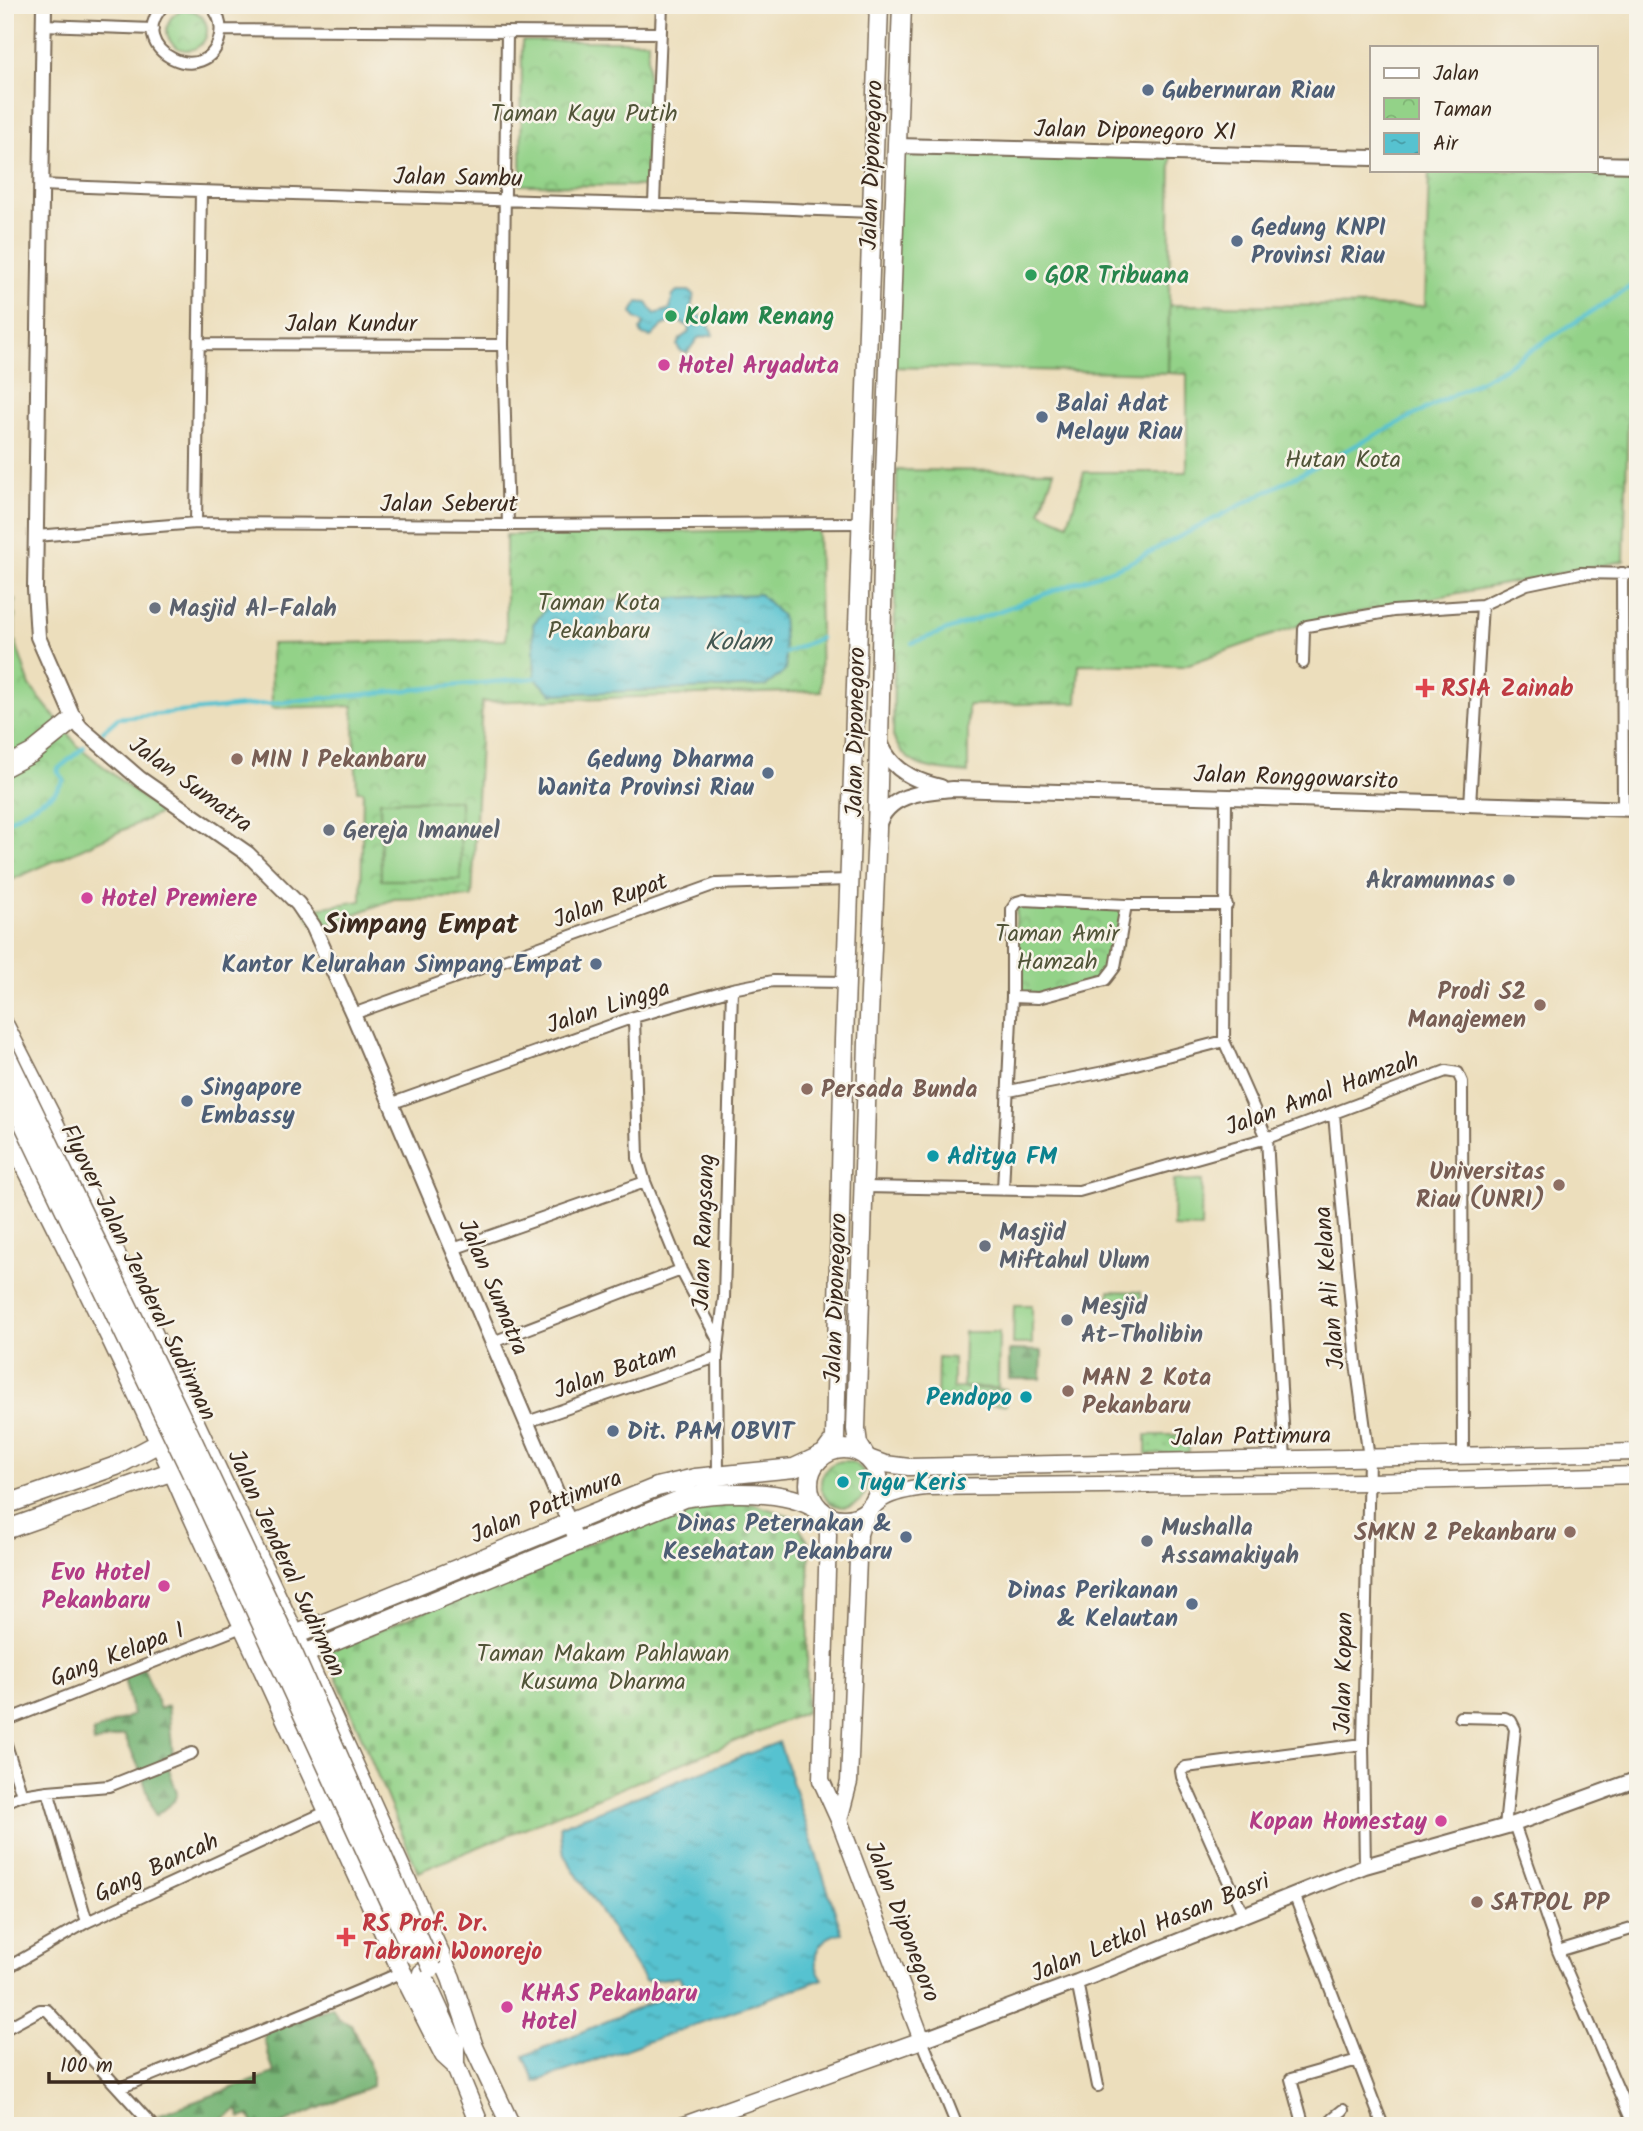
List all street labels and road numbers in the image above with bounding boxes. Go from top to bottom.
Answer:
street label: Jalan Diponegoro [850,79,895,251]
street label: Jalan Diponegoro XI [1034,110,1236,153]
street label: Jalan Sambu [393,158,523,199]
street label: Jalan Kundur [285,305,419,344]
street label: Jalan Seberut [380,485,519,524]
street label: Jalan Diponegoro [836,646,877,817]
street label: Jalan Sumatra [120,727,260,844]
street label: Jalan Ronggowarsito [1193,755,1399,802]
street label: Jalan Rupat [548,862,674,940]
street label: Jalan Lingga [542,969,675,1046]
street label: Jalan Amal Hamzah [1220,1041,1425,1148]
street label: Flyover Jalan Jenderal Sudirman [49,1117,227,1428]
street label: Jalan Rangsang [682,1153,727,1311]
street label: Jalan Ali Kelana [1304,1204,1357,1371]
street label: Jalan Diponegoro [814,1212,859,1384]
street label: Jalan Sumatra [446,1213,539,1362]
street label: Jalan Batam [549,1332,682,1411]
street label: Jalan Pattimura [1170,1417,1332,1458]
street label: Jalan Jenderal Sudirman [216,1443,356,1684]
street label: Jalan Pattimura [465,1459,628,1556]
street label: Jalan Kopan [1324,1611,1365,1735]
street label: Gang Kelapa I [44,1612,191,1699]
street label: Gang Bancah [88,1822,226,1914]
street label: Jalan Diponegoro [853,1835,950,2008]
street label: Jalan Letkol Hasan Basri [1025,1862,1277,1994]

